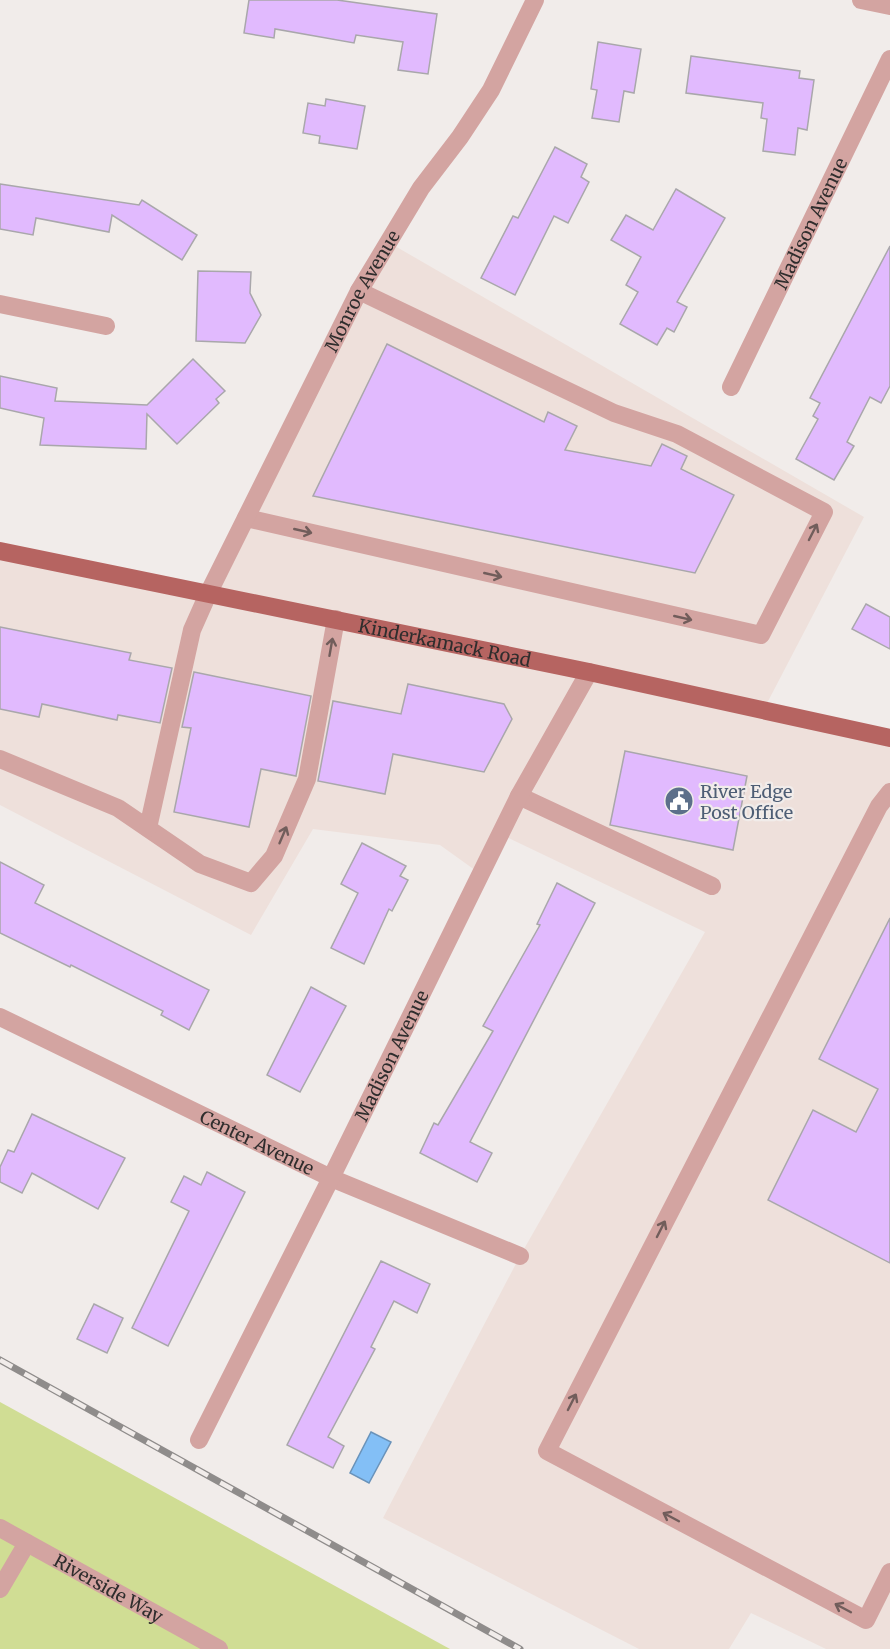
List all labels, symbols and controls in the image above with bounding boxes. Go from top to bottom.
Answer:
street label: Madison Avenue [769,154,852,293]
street label: Monroe Avenue [319,226,405,356]
one-way arrow [808,524,820,542]
one-way arrow [293,525,312,537]
one-way arrow [483,569,502,581]
street label: Kinderkamack Road [356,613,533,671]
one-way arrow [673,613,692,625]
one-way arrow [326,637,337,657]
place label: River Edge Post Office [700,780,793,824]
public building icon: River Edge Post Office [663,785,695,817]
one-way arrow [278,826,289,844]
street label: Madison Avenue [349,986,433,1125]
street label: Center Avenue [196,1105,318,1180]
one-way arrow [655,1221,667,1238]
one-way arrow [567,1394,578,1412]
one-way arrow [662,1511,680,1522]
street label: Riverside Way [50,1548,168,1628]
one-way arrow [835,1602,852,1614]

